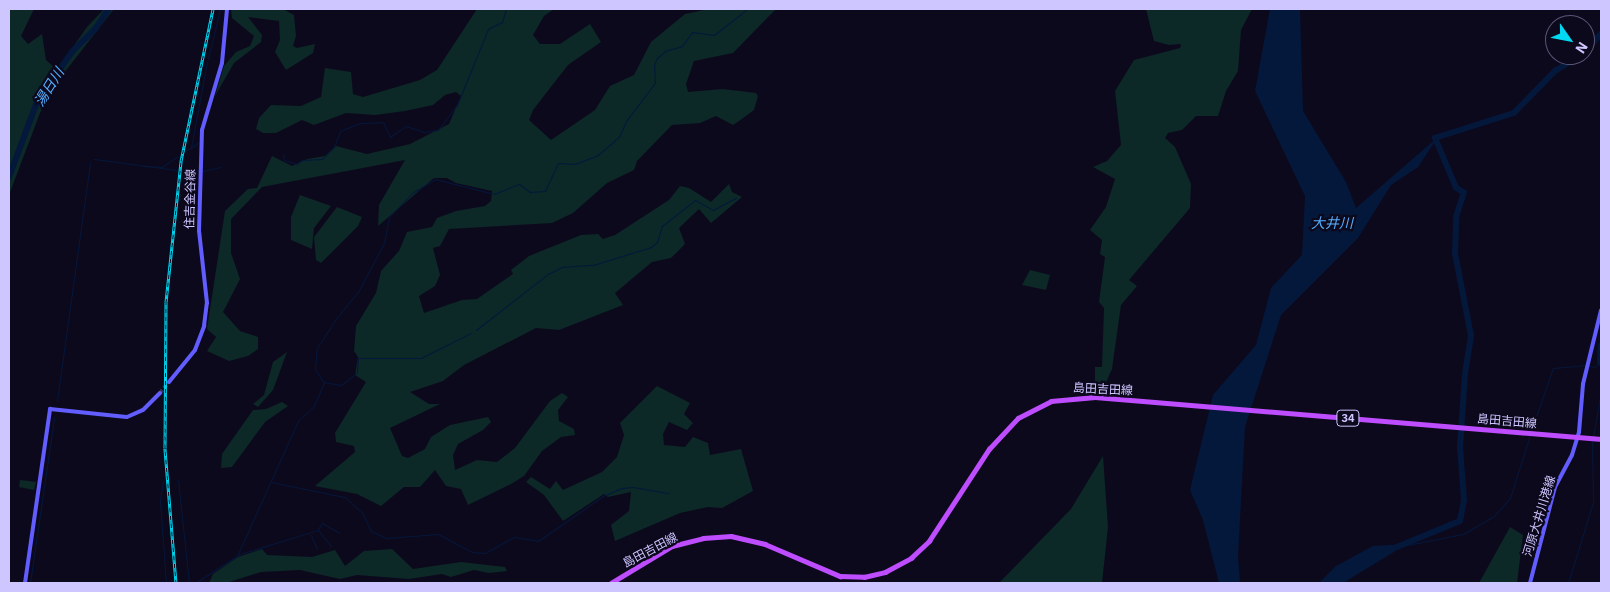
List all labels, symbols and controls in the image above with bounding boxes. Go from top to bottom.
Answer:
north arrow [1545,15,1595,65]
text: N [1571,38,1592,57]
water label: 湯日川 [31,65,67,109]
street label: 住吉金谷線 [182,169,198,229]
water label: 大井川 [1311,215,1353,231]
street label: 島田吉田線 [1073,380,1133,398]
road number: 34 [1336,409,1360,426]
street label: 島田吉田線 [1476,411,1538,431]
street label: 河原大井川港線 [1520,474,1558,558]
street label: 島田吉田線 [620,530,680,570]

